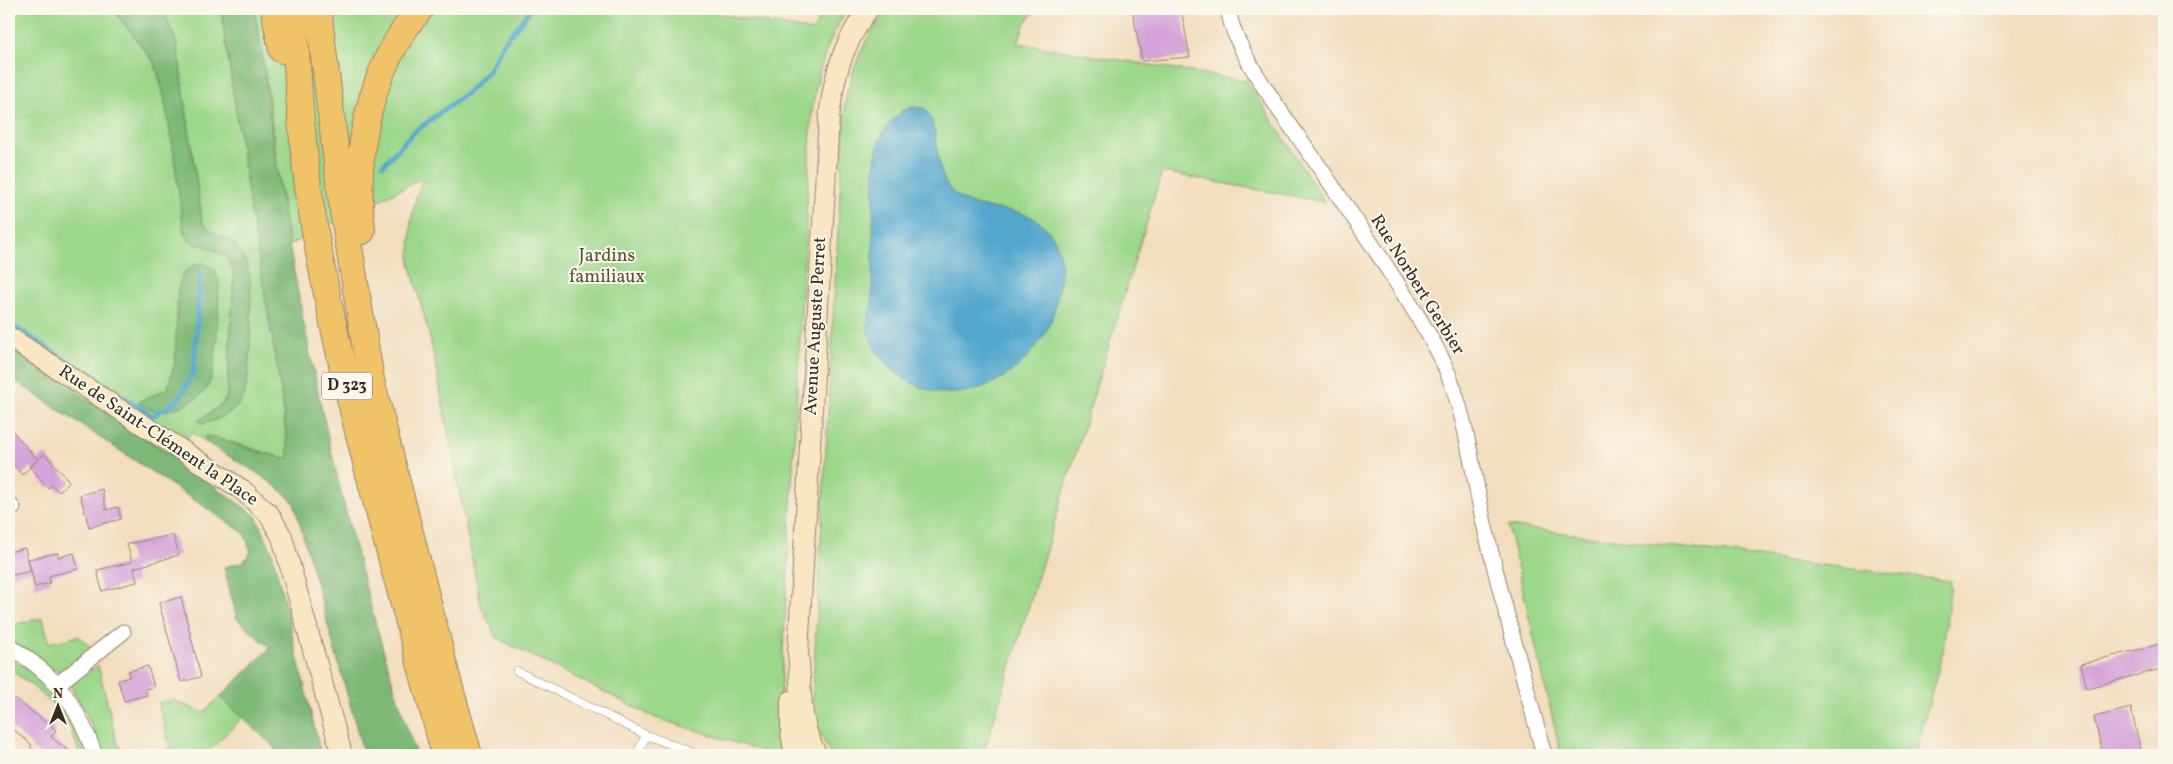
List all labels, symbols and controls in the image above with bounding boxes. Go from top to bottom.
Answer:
street label: Rue Norbert Gerbier [1364,210,1471,360]
street label: Avenue Auguste Perret [799,236,833,416]
park label: Jardins familiaux [569,244,645,290]
street label: Rue de Saint-Clément la Place [53,360,263,512]
road number: D 323 [322,372,372,400]
north arrow [32,682,82,732]
text: N [53,685,63,704]

